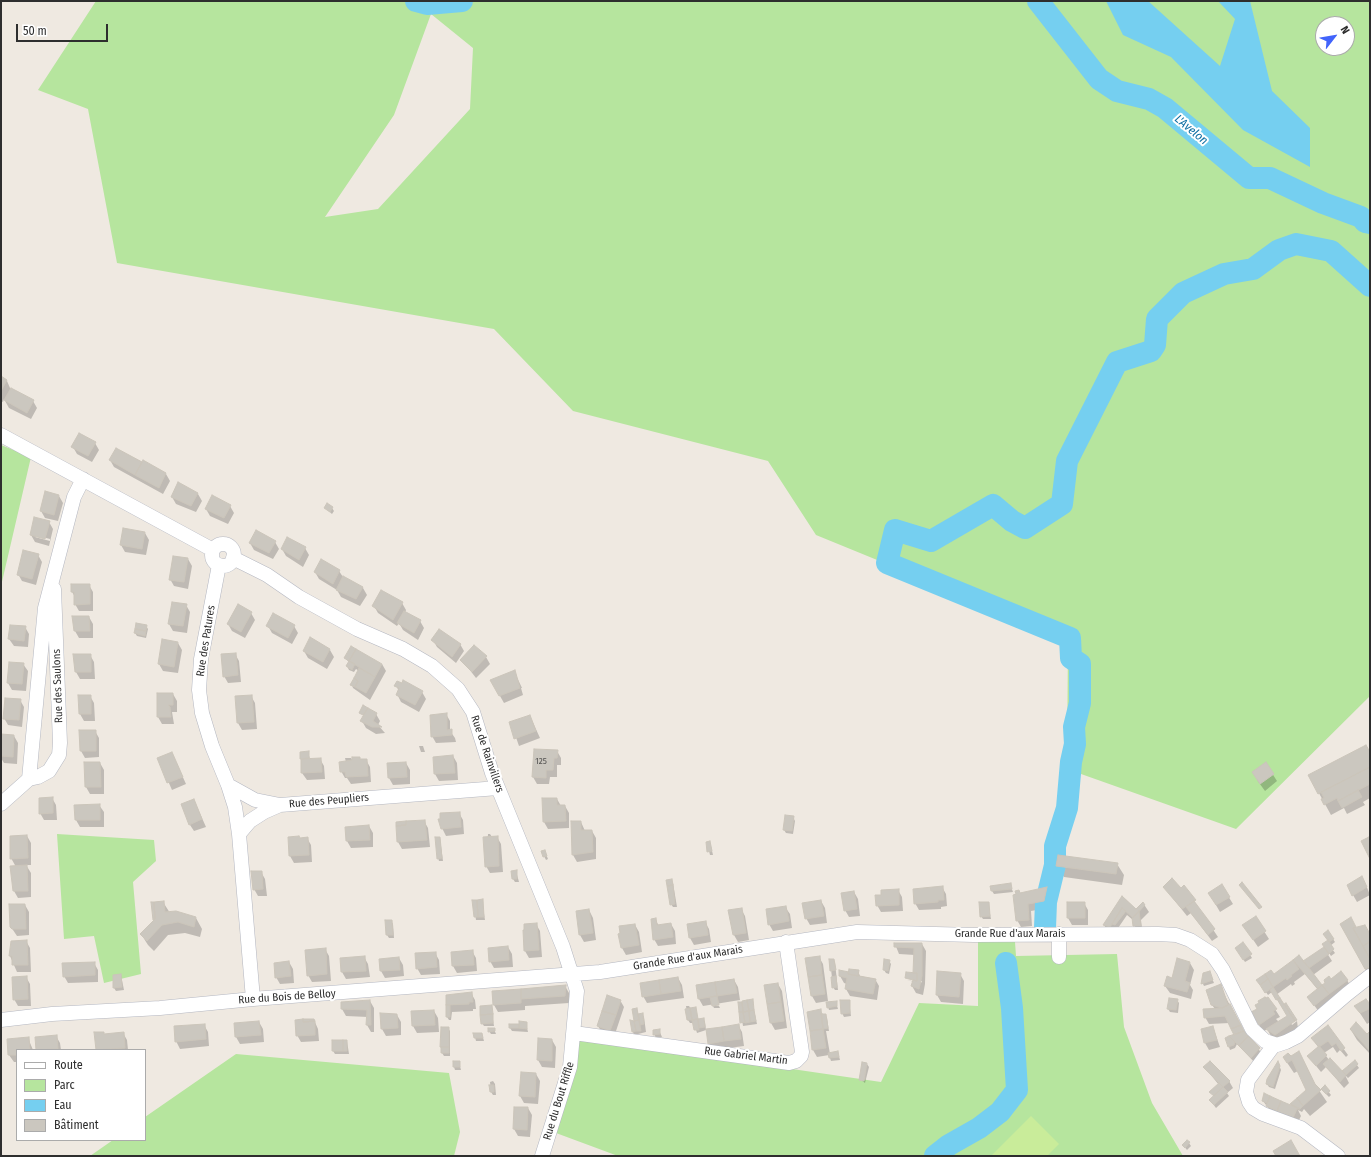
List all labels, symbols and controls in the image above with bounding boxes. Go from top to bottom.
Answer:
scale bar [18,16,110,42]
north arrow [1315,16,1355,56]
text: 50 m [23,24,47,38]
text: N [1338,24,1352,36]
water label: L'Avelon [1171,112,1211,148]
street label: Rue des Patures [194,604,218,678]
street label: Rue des Saulons [50,649,66,723]
street label: Rue de Rainvillers [468,714,506,794]
house number: 125 [535,756,547,766]
street label: Rue des Peupliers [288,791,370,811]
street label: Grande Rue d'aux Marais [955,927,1065,941]
street label: Grande Rue d'aux Marais [632,943,744,973]
street label: Rue du Bois de Belloy [238,987,336,1007]
street label: Rue Gabriel Martin [703,1044,789,1068]
legend [16,1049,146,1141]
text: Route [54,1058,83,1072]
street label: Rue du Bout Riffle [541,1060,577,1142]
text: Parc [54,1078,75,1092]
text: Eau [54,1098,72,1112]
text: Bâtiment [54,1118,99,1132]

